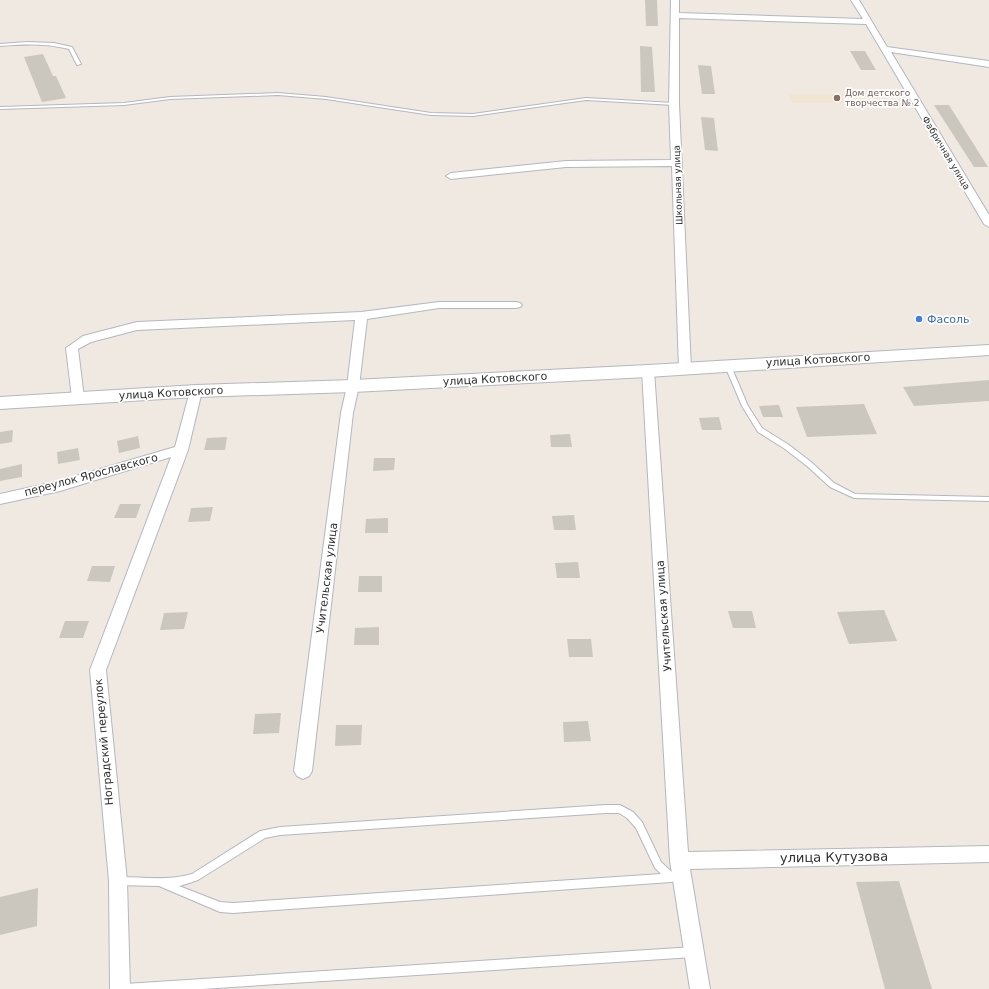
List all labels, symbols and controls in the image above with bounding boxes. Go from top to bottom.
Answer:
place label: Дом детского творчества № 2 [845,88,919,108]
marker: Дом детского творчества № 2 [832,93,842,103]
street label: Фабричная улица [920,114,972,192]
street label: Школьная улица [672,145,684,225]
place label: Фасоль [927,313,970,326]
marker: Фасоль [914,314,924,324]
street label: улица Котовского [765,351,871,369]
street label: улица Котовского [442,370,548,388]
street label: улица Котовского [118,384,224,402]
street label: переулок Ярославского [23,451,159,499]
street label: Учительская улица [314,522,340,634]
street label: Учительская улица [654,560,674,672]
street label: Ноградский переулок [92,678,116,806]
street label: улица Кутузова [780,849,888,865]

